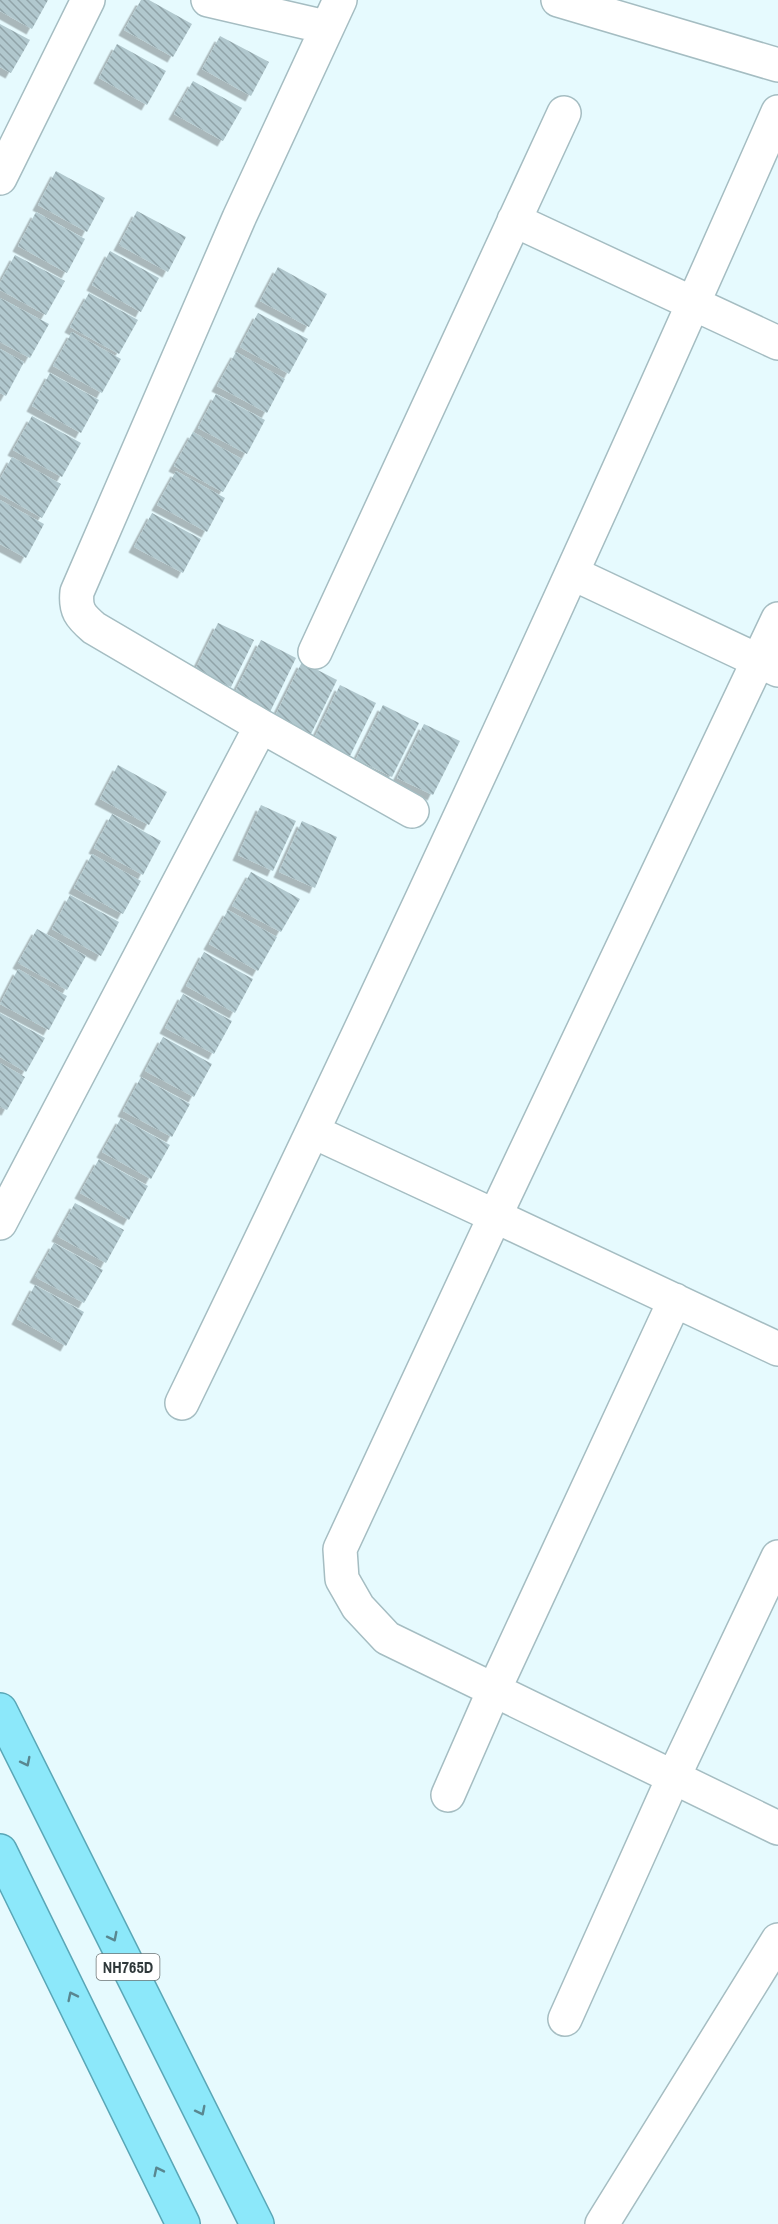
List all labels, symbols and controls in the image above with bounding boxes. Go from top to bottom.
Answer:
one-way arrow [19,1756,30,1767]
one-way arrow [106,1930,118,1941]
road number: NH765D [96,1954,160,1980]
one-way arrow [67,1992,79,2003]
one-way arrow [193,2105,205,2116]
one-way arrow [153,2167,165,2178]

